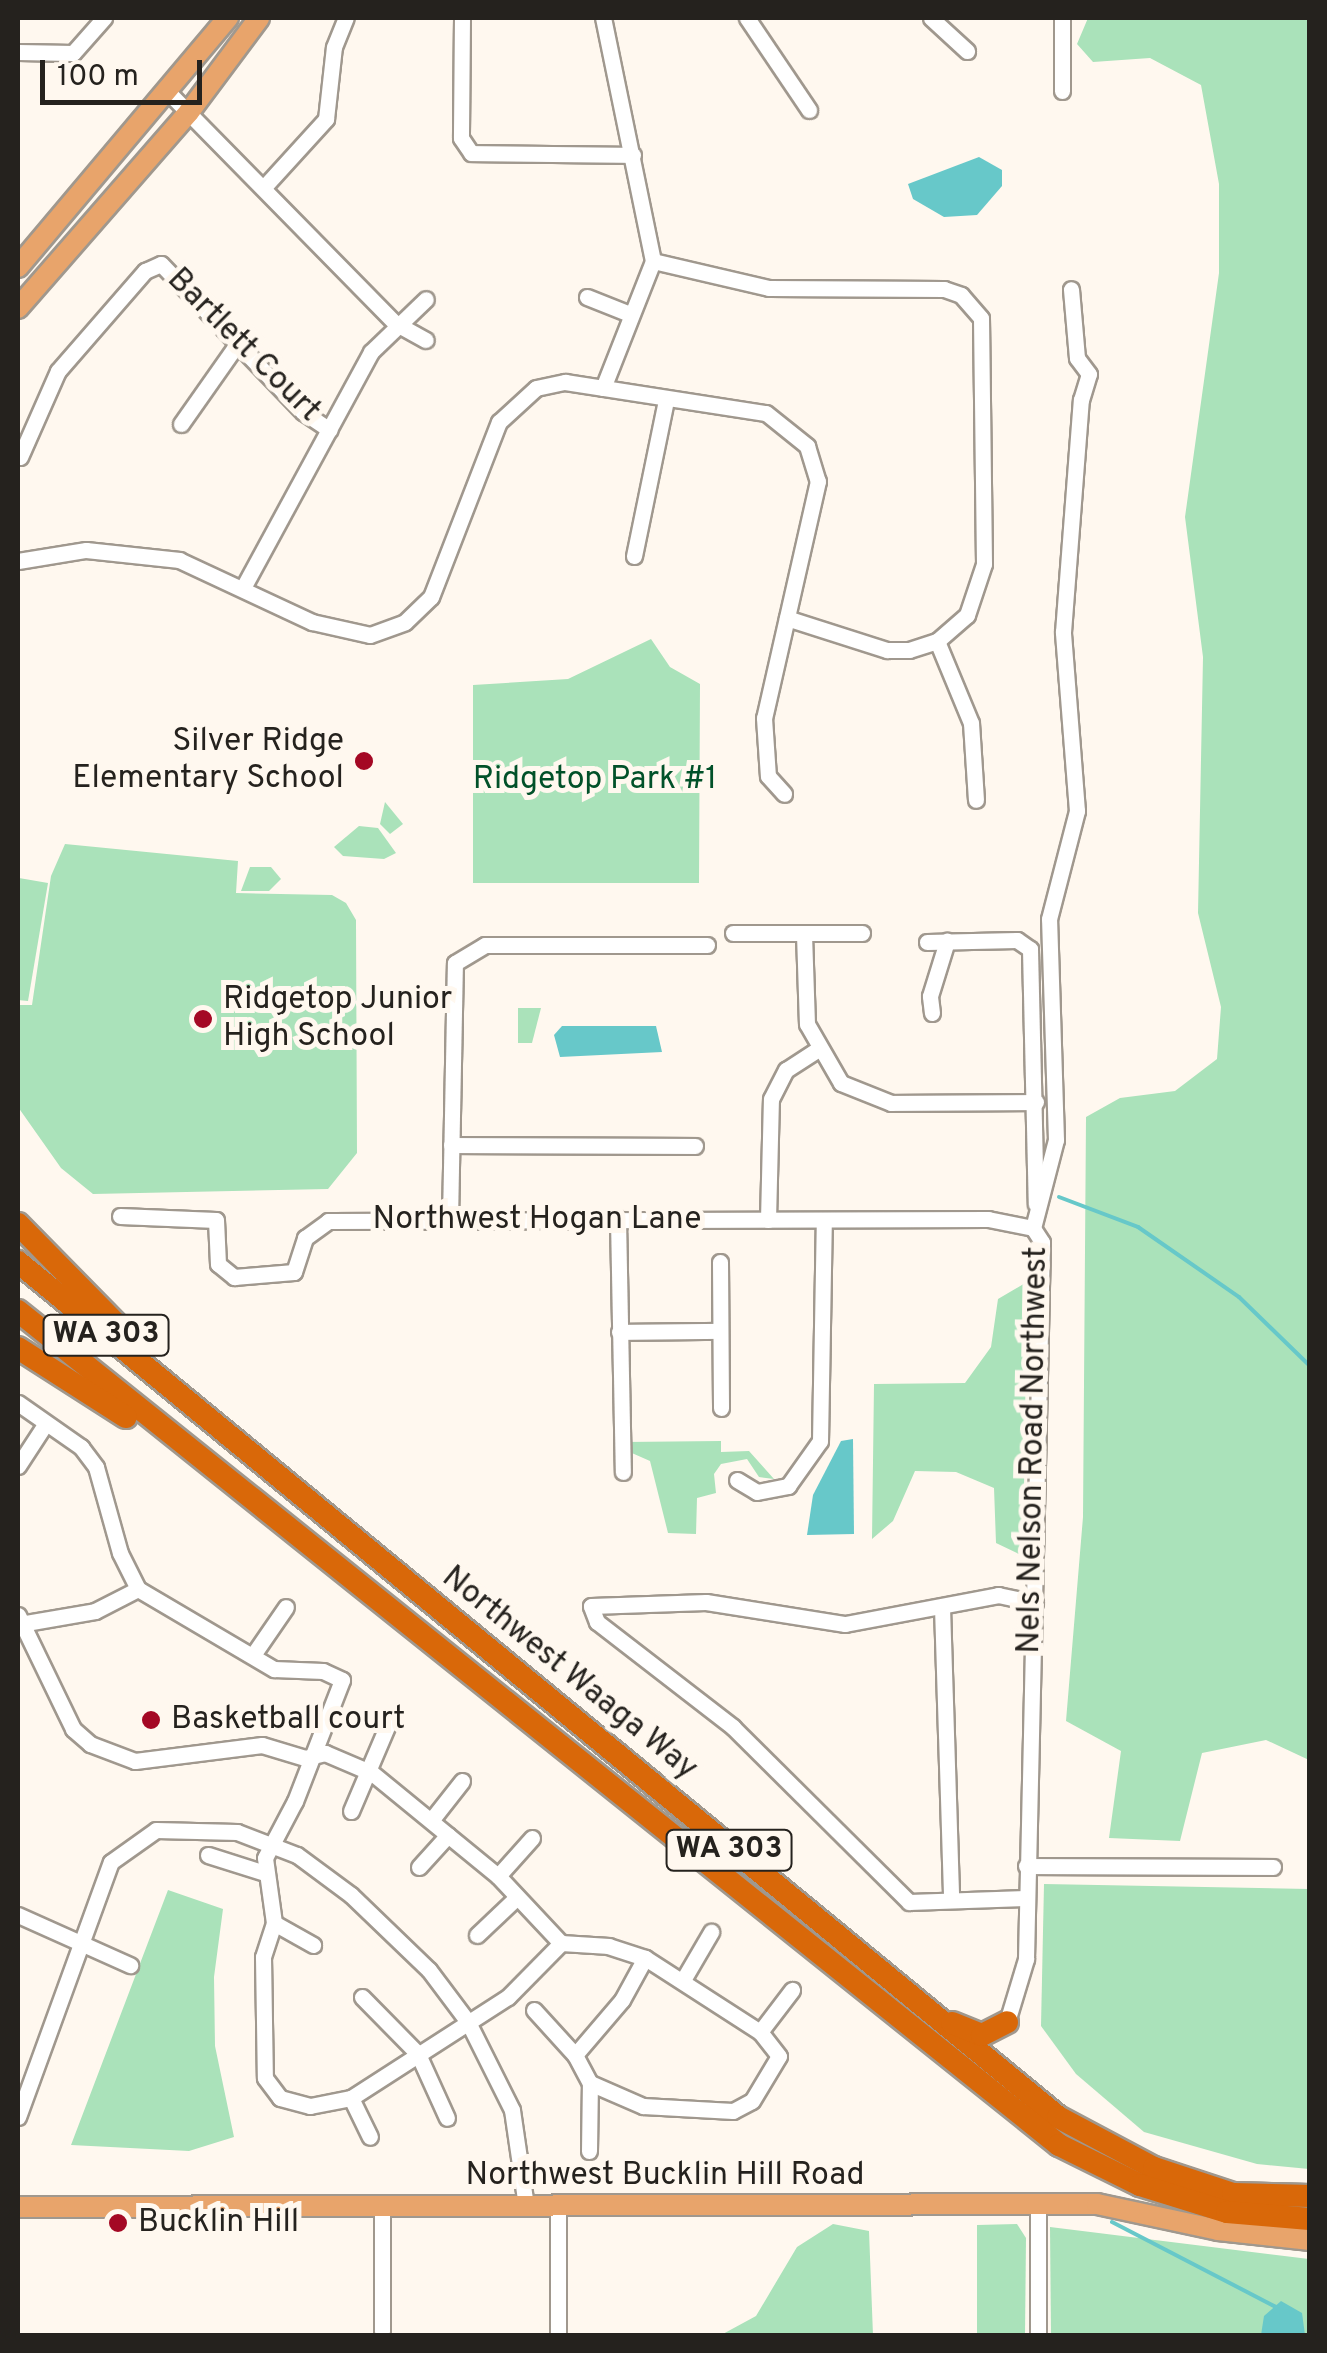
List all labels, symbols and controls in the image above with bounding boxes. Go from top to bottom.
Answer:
scale bar [45,40,208,102]
text: 100 m [57,59,139,96]
street label: Bartlett Court [158,261,328,431]
place label: Silver Ridge Elementary School [72,724,344,799]
marker: Silver Ridge Elementary School [353,750,375,772]
park label: Ridgetop Park #1 [473,761,717,799]
place label: Ridgetop Junior High School [223,982,452,1057]
marker: Ridgetop Junior High School [192,1008,214,1030]
street label: Northwest Hogan Lane [373,1201,701,1239]
street label: Nels Nelson Road Northwest [1011,1246,1057,1654]
road number: WA 303 [41,1310,171,1360]
street label: Northwest Waaga Way [433,1559,705,1789]
place label: Basketball court [171,1701,405,1739]
marker: Basketball court [140,1709,162,1731]
road number: WA 303 [664,1825,794,1875]
street label: Northwest Bucklin Hill Road [465,2157,865,2195]
place label: Bucklin Hill [138,2204,299,2242]
marker: Bucklin Hill [107,2212,129,2234]

